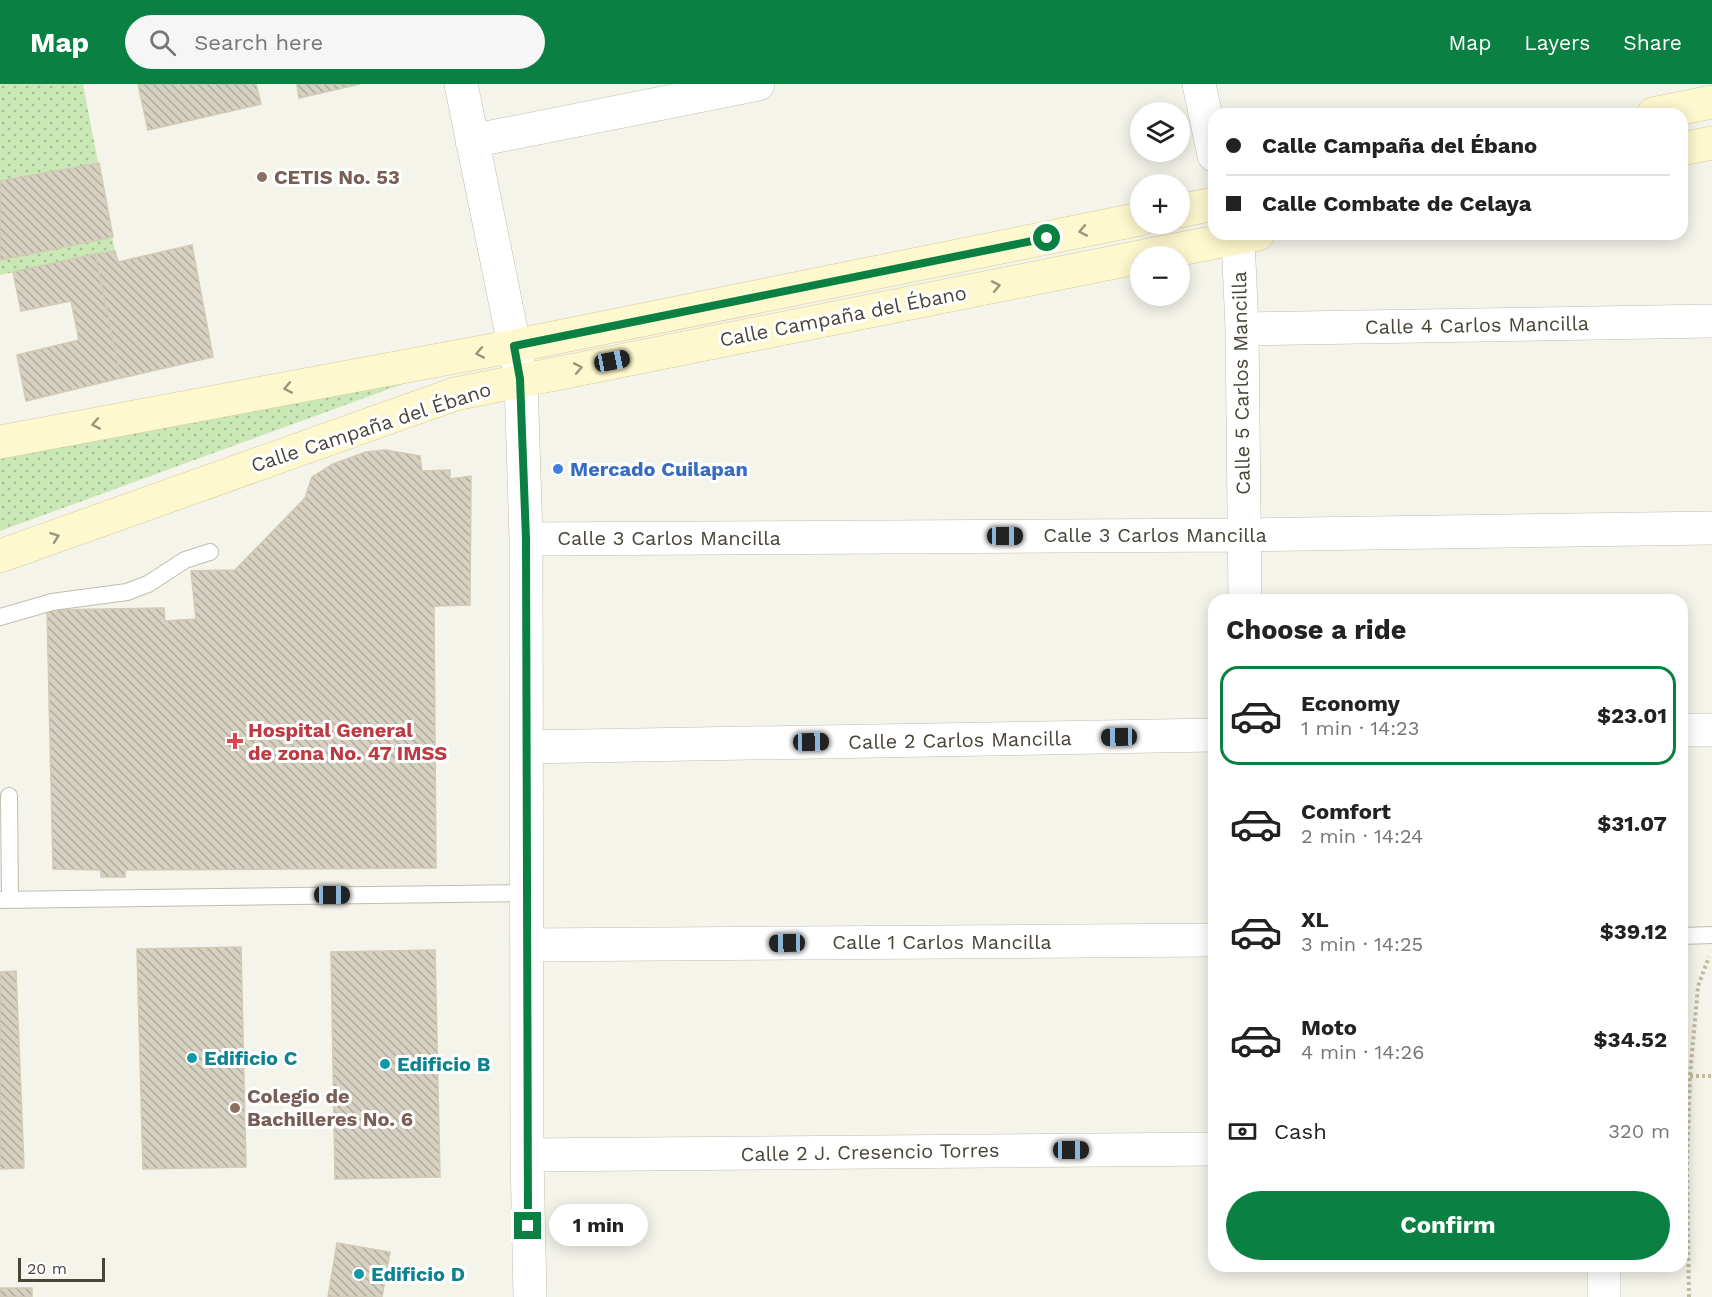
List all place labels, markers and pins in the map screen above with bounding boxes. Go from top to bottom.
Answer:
place label: CETIS No. 53 [274,165,400,189]
marker: CETIS No. 53 [255,170,269,184]
place label: Mercado Cuilapan [570,457,748,481]
marker: Mercado Cuilapan [551,462,565,476]
place label: Hospital General de zona No. 47 IMSS [248,718,447,765]
marker: Hospital General de zona No. 47 IMSS [226,732,244,750]
place label: Edificio C [204,1046,298,1070]
marker: Edificio C [185,1051,199,1065]
place label: Edificio B [397,1052,491,1076]
marker: Edificio B [378,1057,392,1071]
place label: Colegio de Bachilleres No. 6 [247,1084,413,1131]
marker: Colegio de Bachilleres No. 6 [228,1101,242,1115]
place label: Edificio D [371,1262,465,1286]
marker: Edificio D [352,1267,366,1281]

